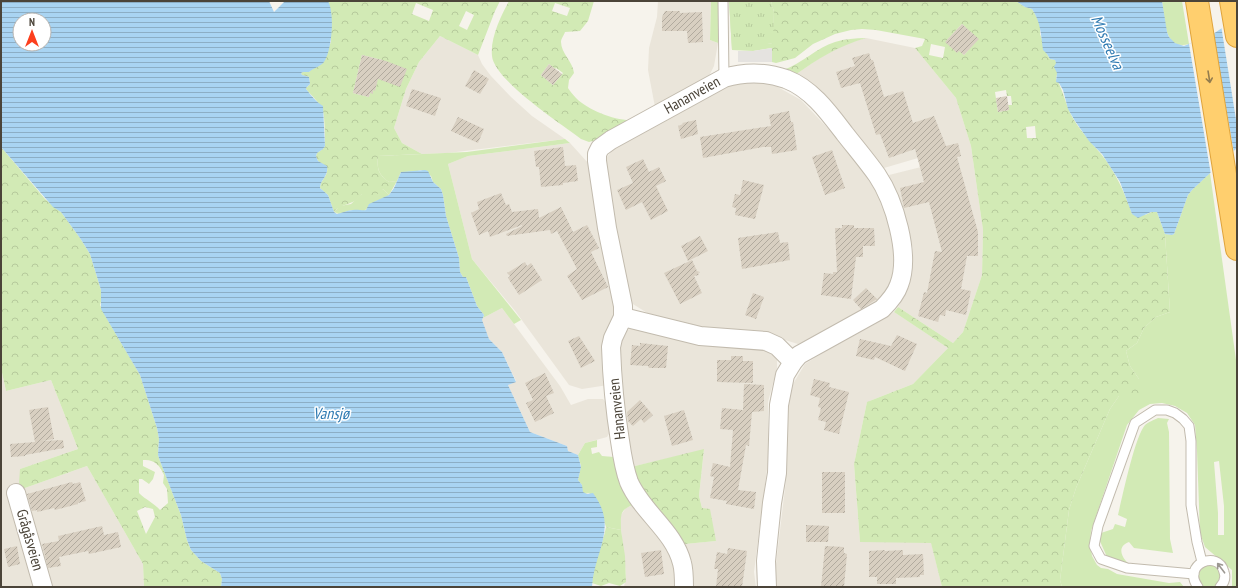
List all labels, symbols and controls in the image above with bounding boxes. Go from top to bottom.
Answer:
north arrow [12,12,52,52]
water label: Mosseelva [1087,12,1129,74]
text: N [29,15,35,29]
one-way arrow [1205,70,1213,83]
street label: Hananveien [660,71,723,118]
street label: Hananveien [604,378,629,441]
water label: Vansjø [313,403,351,423]
street label: Grågåsveien [13,507,48,573]
one-way arrow [1217,562,1225,573]

